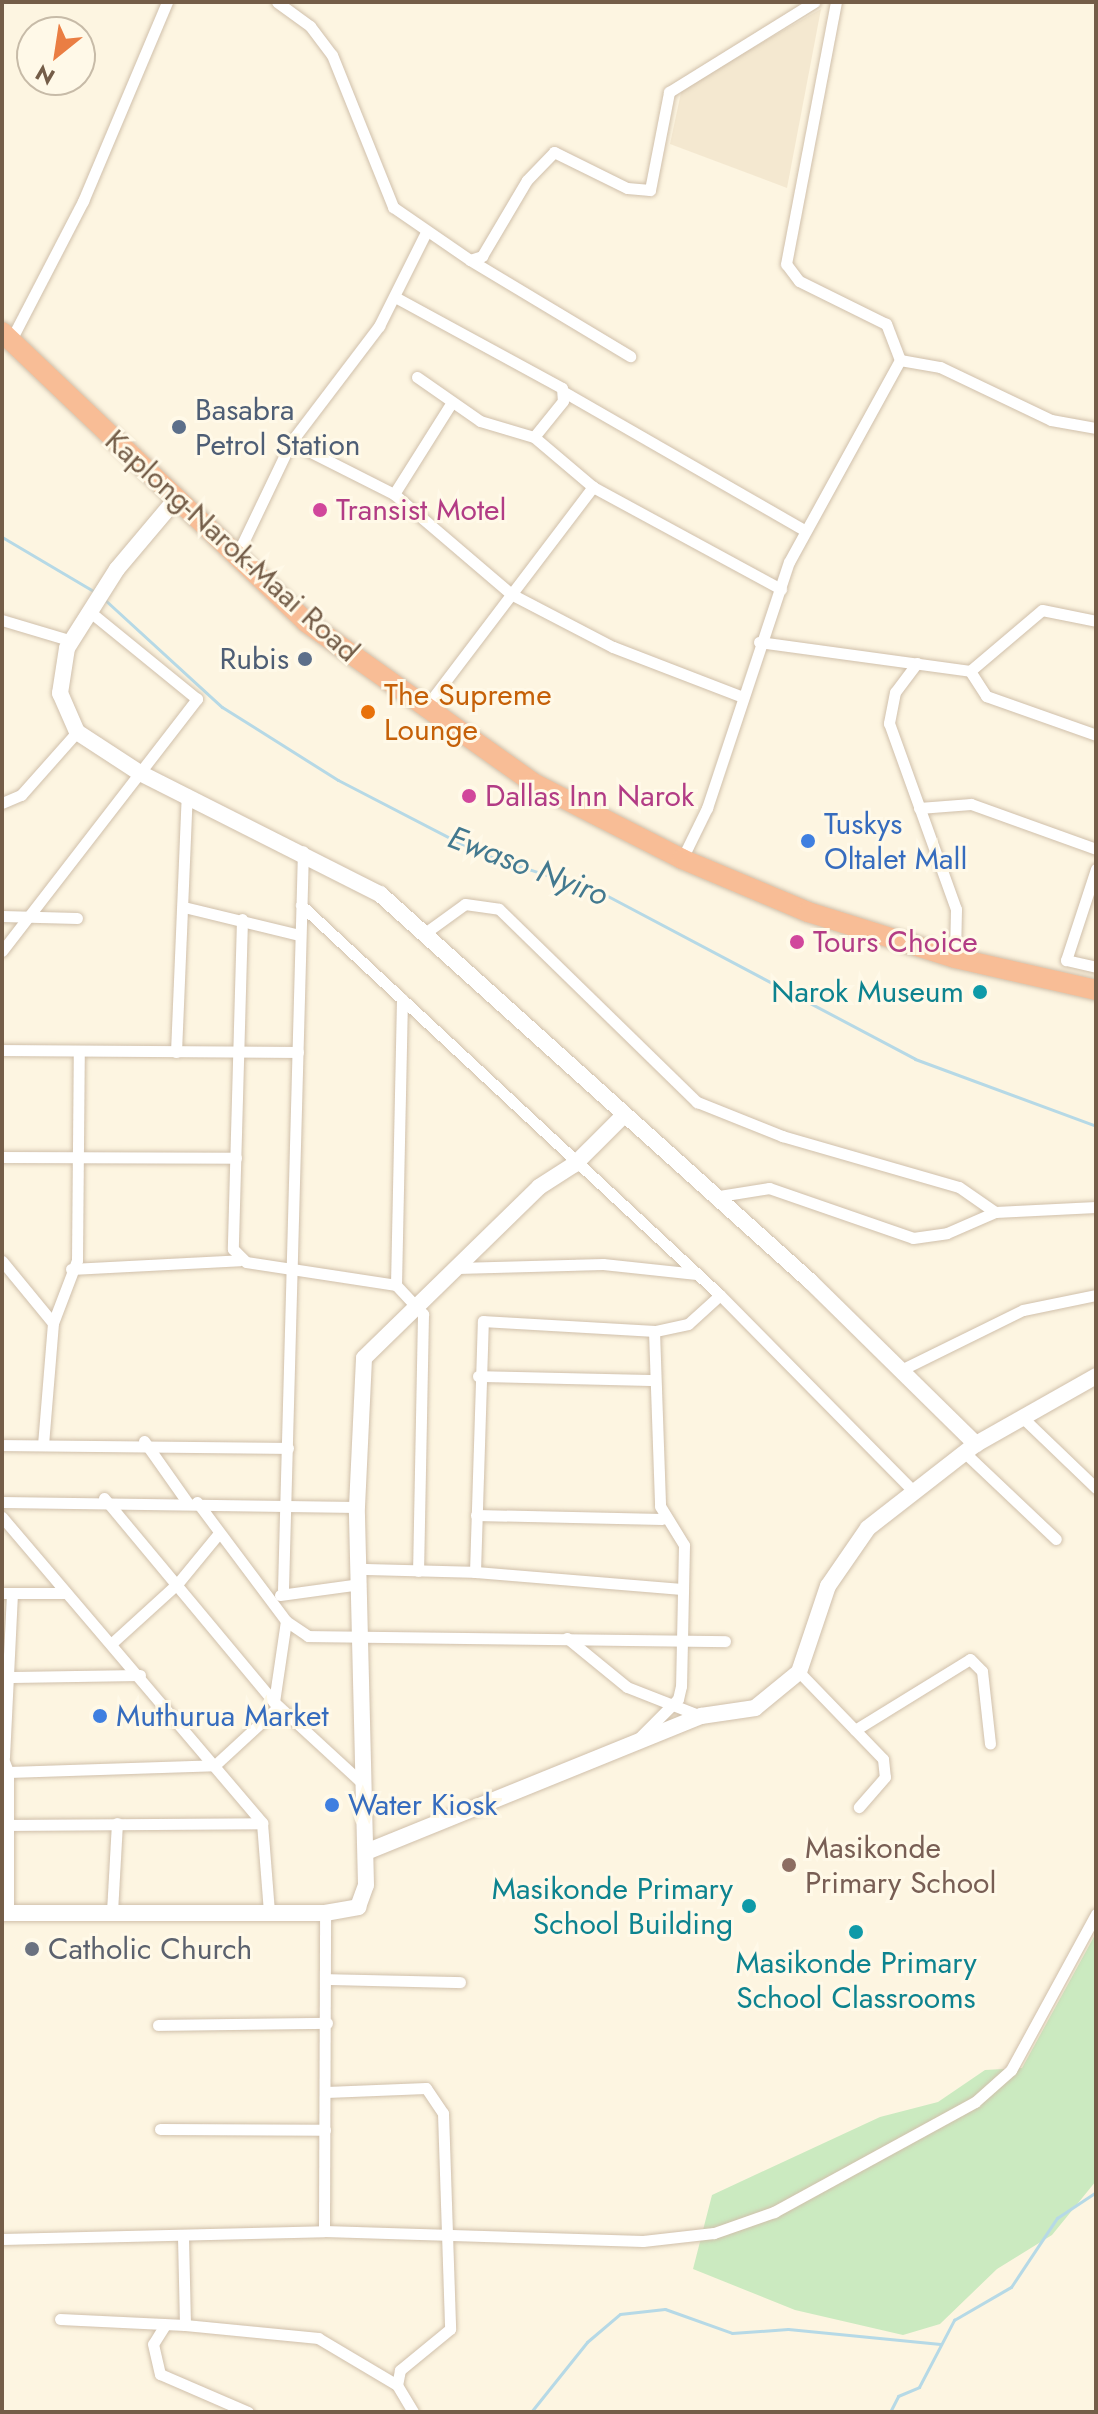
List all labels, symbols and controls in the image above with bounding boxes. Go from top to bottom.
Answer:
north arrow [16,16,96,96]
text: N [29,57,61,93]
place label: Basabra Petrol Station [195,392,361,462]
marker: Basabra Petrol Station [170,418,188,436]
street label: Kaplong-Narok-Maai Road [98,423,366,669]
place label: Transist Motel [336,492,506,528]
marker: Transist Motel [311,501,329,519]
place label: Rubis [219,641,289,677]
marker: Rubis [296,650,314,668]
place label: The Supreme Lounge [384,677,552,748]
marker: The Supreme Lounge [359,703,377,721]
place label: Dallas Inn Narok [485,778,694,814]
marker: Dallas Inn Narok [460,787,478,805]
place label: Tuskys Oltalet Mall [824,806,967,876]
water label: Ewaso Nyiro [443,818,613,914]
marker: Tuskys Oltalet Mall [799,832,817,850]
place label: Tours Choice [813,924,978,960]
marker: Tours Choice [788,933,806,951]
place label: Narok Museum [771,974,964,1010]
marker: Narok Museum [971,983,989,1001]
place label: Muthurua Market [116,1698,329,1734]
marker: Muthurua Market [91,1707,109,1725]
place label: Water Kiosk [348,1787,497,1823]
marker: Water Kiosk [323,1796,341,1814]
place label: Masikonde Primary School [805,1830,996,1900]
marker: Masikonde Primary School [780,1856,798,1874]
place label: Masikonde Primary School Building [492,1871,733,1942]
marker: Masikonde Primary School Building [740,1897,758,1915]
marker: Masikonde Primary School Classrooms [847,1923,865,1941]
place label: Catholic Church [48,1931,252,1967]
marker: Catholic Church [23,1940,41,1958]
place label: Masikonde Primary School Classrooms [735,1945,977,2016]

